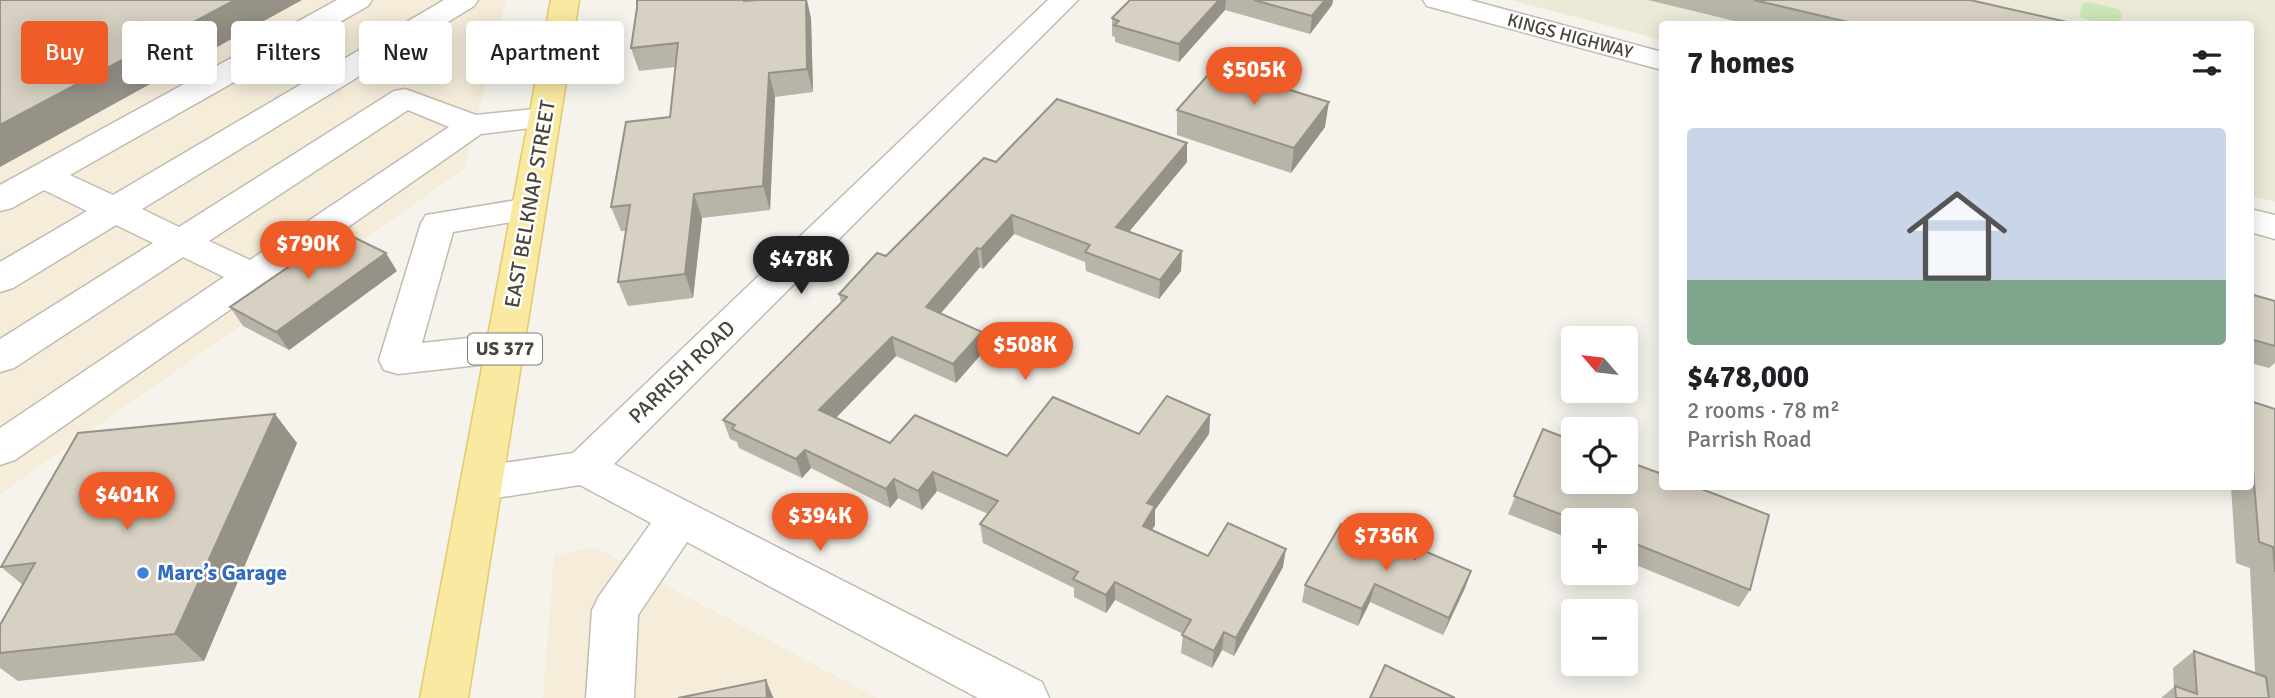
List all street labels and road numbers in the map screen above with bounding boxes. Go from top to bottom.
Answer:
street label: KINGS HIGHWAY [1505,9,1635,63]
street label: EAST BELKNAP STREET [499,97,561,310]
street label: PARRISH ROAD [623,315,741,429]
road number: US 377 [468,334,542,364]

